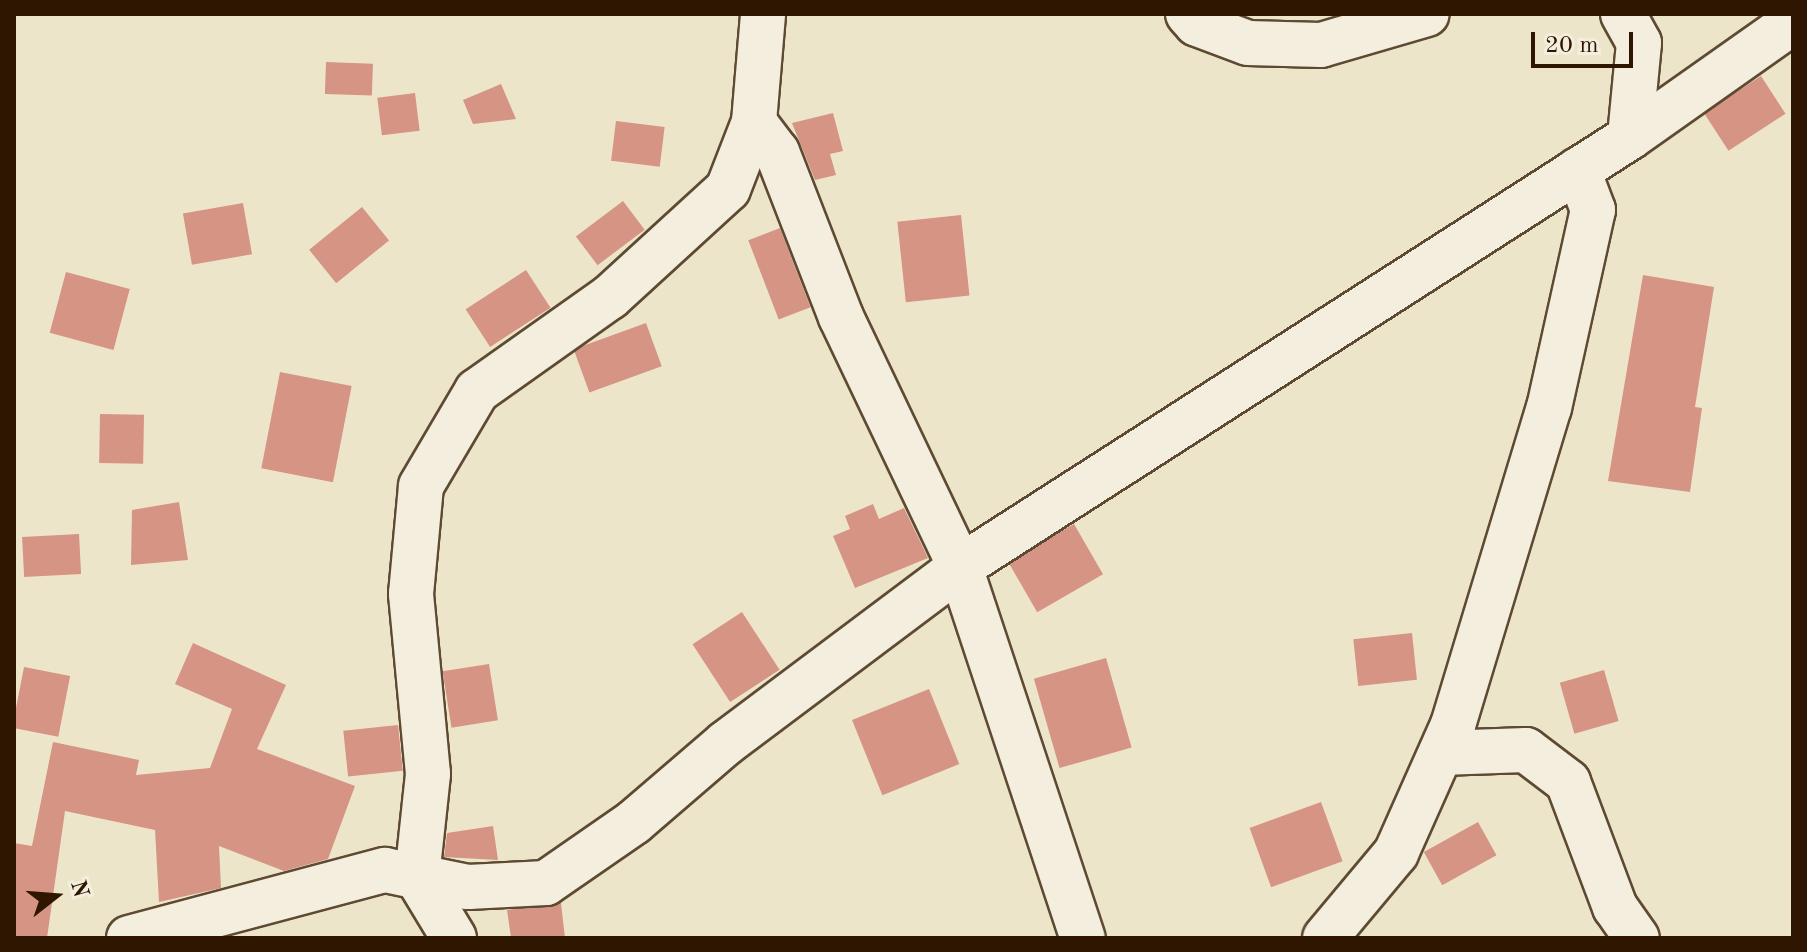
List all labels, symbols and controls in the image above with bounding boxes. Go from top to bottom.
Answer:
scale bar [1535,16,1637,66]
text: 20 m [1545,34,1599,58]
north arrow [16,856,96,936]
text: N [66,878,92,900]

